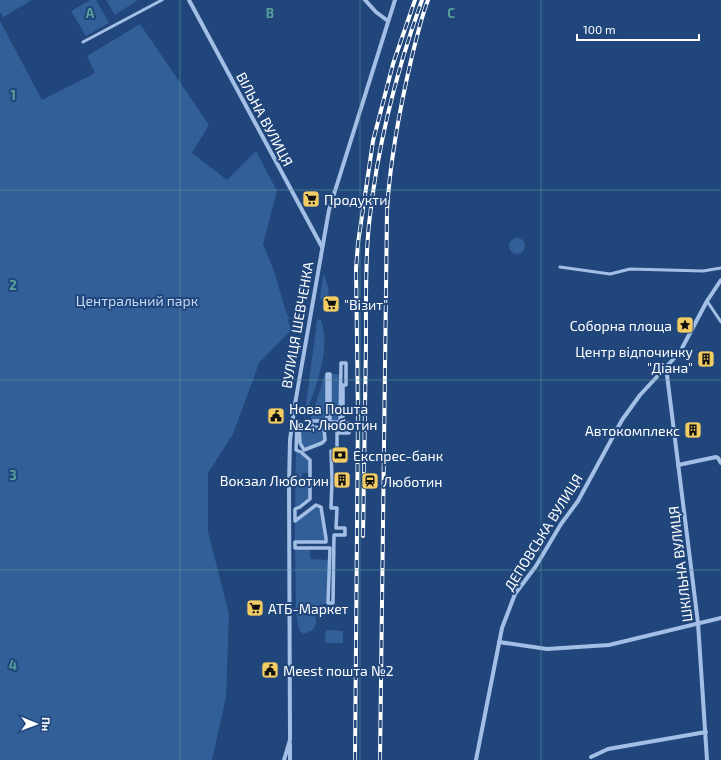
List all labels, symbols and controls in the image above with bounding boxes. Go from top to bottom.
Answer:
text: A [86,5,95,21]
text: B [266,5,274,21]
text: C [447,5,455,21]
scale bar [577,16,699,42]
text: 100 m [583,22,615,36]
street label: ВІЛЬНА ВУЛИЦЯ [233,69,297,169]
text: 1 [10,87,16,103]
supermarket icon: Продукти [301,189,321,209]
place label: Продукти [324,191,387,208]
street label: ВУЛИЦЯ ШЕВЧЕНКА [277,260,317,390]
text: 2 [9,277,17,293]
park label: Центральний парк [76,292,199,309]
supermarket icon: "Візит" [321,294,341,314]
place label: "Візит" [344,296,388,313]
place icon: Соборна площа [675,315,695,335]
place label: Соборна площа [570,317,672,334]
place label: Центр відпочинку "Діана" [575,343,694,376]
building icon: Центр відпочинку "Діана" [696,349,716,369]
place label: Нова Пошта №2, Люботин [289,400,378,433]
public building icon: Нова Пошта №2, Люботин [266,406,286,426]
building icon: Автокомплекс [683,420,703,440]
place label: Автокомплекс [585,422,680,439]
bank icon: Експрес-банк [330,445,350,465]
place label: Експрес-банк [353,447,444,464]
text: 3 [9,467,17,483]
building icon: Вокзал Люботин [332,470,352,490]
street label: ДЕПОВСЬКА ВУЛИЦЯ [500,470,586,594]
station icon: Люботин [360,471,380,491]
place label: Вокзал Люботин [220,472,329,489]
place label: Люботин [383,473,442,490]
street label: ШКІЛЬНА ВУЛИЦЯ [664,505,696,623]
supermarket icon: АТБ-Маркет [245,598,265,618]
place label: АТБ-Маркет [268,600,349,617]
text: 4 [9,657,17,673]
public building icon: Meest пошта №2 [260,660,280,680]
place label: Meest пошта №2 [283,662,394,679]
north arrow [16,704,56,744]
text: Пн [40,717,53,731]

